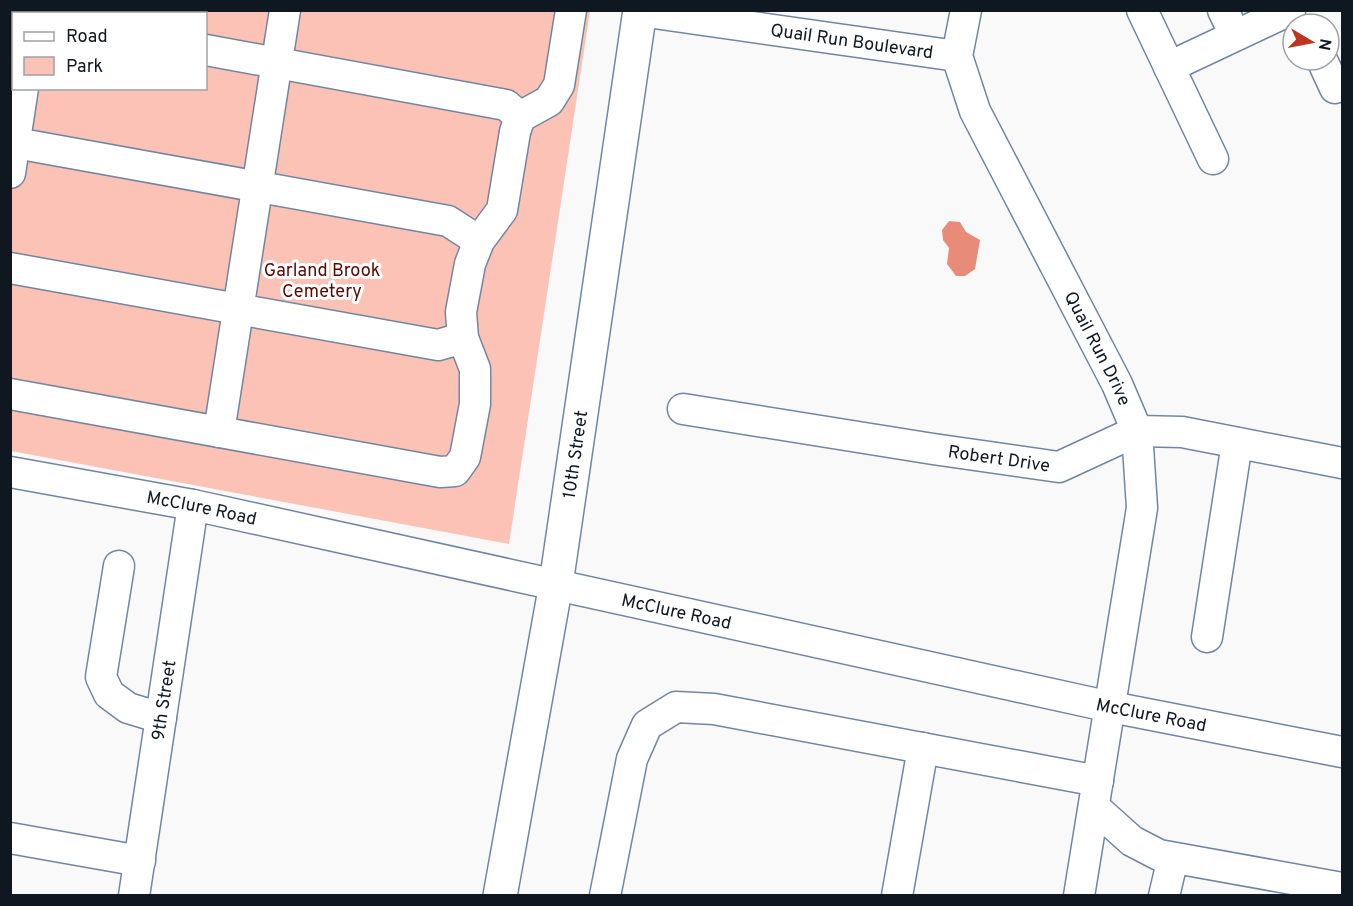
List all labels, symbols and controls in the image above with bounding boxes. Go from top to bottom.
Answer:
legend [12,12,207,90]
north arrow [1281,12,1341,72]
street label: Quail Run Boulevard [769,20,935,65]
text: Road [66,26,108,49]
text: N [1313,37,1335,52]
text: Park [66,56,103,79]
park label: Garland Brook Cemetery [264,260,380,304]
street label: Quail Run Drive [1058,288,1135,410]
street label: 10th Street [559,409,594,500]
street label: Robert Drive [946,441,1051,479]
street label: McClure Road [144,487,259,532]
street label: McClure Road [619,590,733,636]
street label: 9th Street [148,659,182,742]
street label: McClure Road [1094,694,1208,738]

